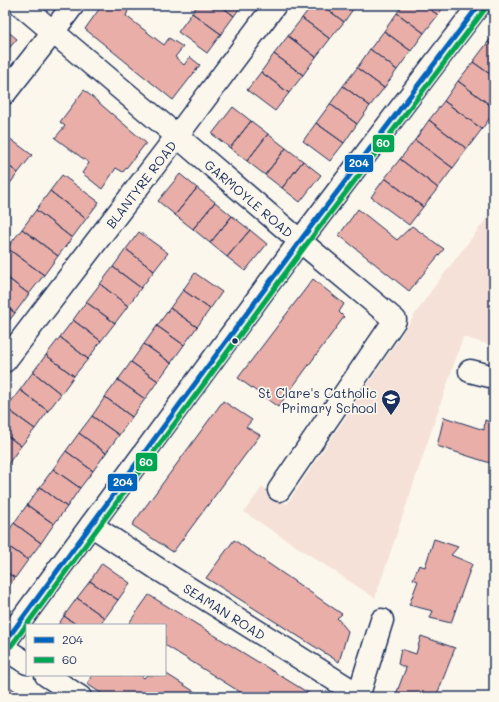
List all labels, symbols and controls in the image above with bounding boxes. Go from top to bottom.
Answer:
line badge: 60 [372,134,395,153]
text: 60 [376,135,390,150]
street label: BLANTYRE ROAD [102,137,179,231]
line badge: 204 [344,154,374,173]
street label: GARMOYLE ROAD [202,155,297,240]
text: 204 [349,155,369,170]
unlabelled marker [230,336,240,346]
place label: St Clare's Catholic Primary School [258,384,377,416]
school or university icon: St Clare's Catholic Primary School [380,388,402,416]
line badge: 60 [135,452,158,472]
text: 60 [139,454,153,469]
line badge: 204 [107,473,138,492]
text: 204 [113,474,133,489]
street label: SEAMAN ROAD [181,579,269,643]
legend [26,624,166,676]
text: 204 [62,631,83,647]
text: 60 [62,651,77,667]

